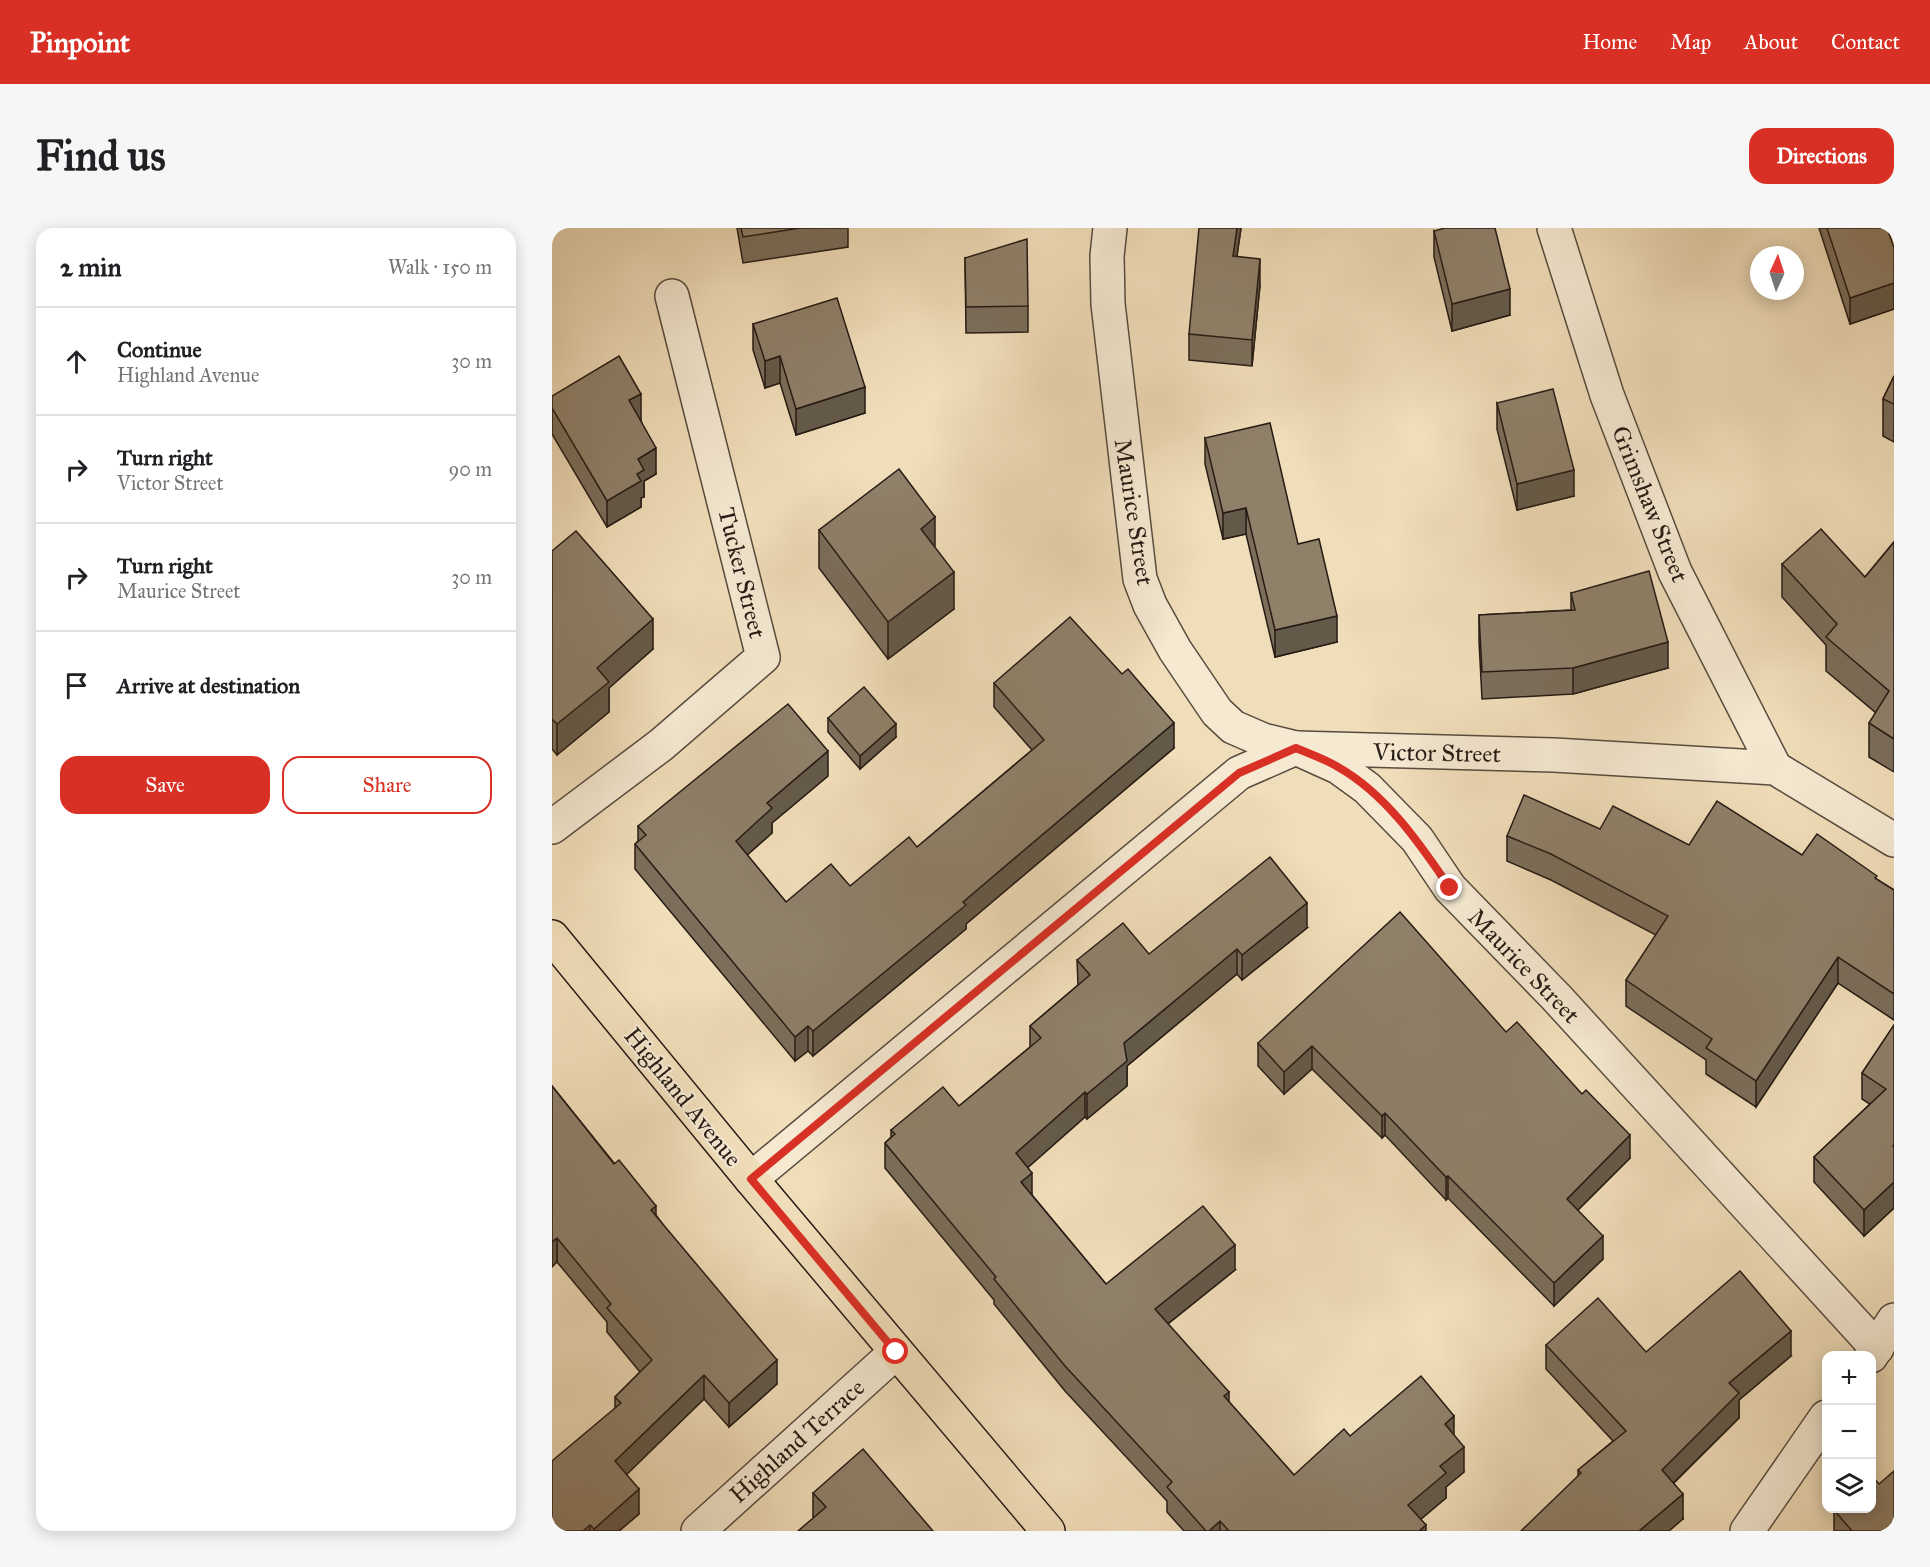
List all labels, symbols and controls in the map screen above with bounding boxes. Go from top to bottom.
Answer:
text: Pinpoint [30,25,130,60]
text: Home [1582,29,1637,55]
text: Map [1670,29,1711,55]
text: About [1744,29,1798,55]
text: Contact [1831,29,1900,55]
button: Directions [1749,128,1894,184]
text: Find us [36,130,166,182]
north arrow [1750,246,1804,300]
text: 2 min [60,251,121,283]
text: Walk · 150 m [388,255,492,279]
text: Continue [117,336,202,363]
icon: ahead [60,345,93,378]
text: 30 m [451,349,492,373]
text: Highland Avenue [117,363,259,387]
street label: Grimshaw Street [1605,421,1695,587]
street label: Maurice Street [1108,437,1160,588]
text: Turn right [117,444,213,471]
icon: right [60,453,93,486]
text: 90 m [449,457,492,481]
text: Victor Street [117,471,224,495]
street label: Tucker Street [711,504,773,642]
text: Turn right [117,552,213,579]
icon: right [60,561,93,594]
text: 30 m [451,565,492,589]
text: Maurice Street [117,579,240,603]
icon: arrive [60,669,93,702]
text: Arrive at destination [117,672,300,699]
street label: Victor Street [1372,737,1502,769]
button: Save [60,756,270,814]
button: Share [282,756,492,814]
route end [1436,874,1462,900]
street label: Maurice Street [1462,902,1587,1030]
street label: Highland Avenue [618,1021,748,1173]
route start [882,1338,908,1364]
map controls [1822,1351,1876,1513]
button: + [1822,1351,1876,1405]
street label: Highland Terrace [723,1372,871,1510]
button: − [1822,1405,1876,1459]
button: layers [1822,1459,1876,1513]

